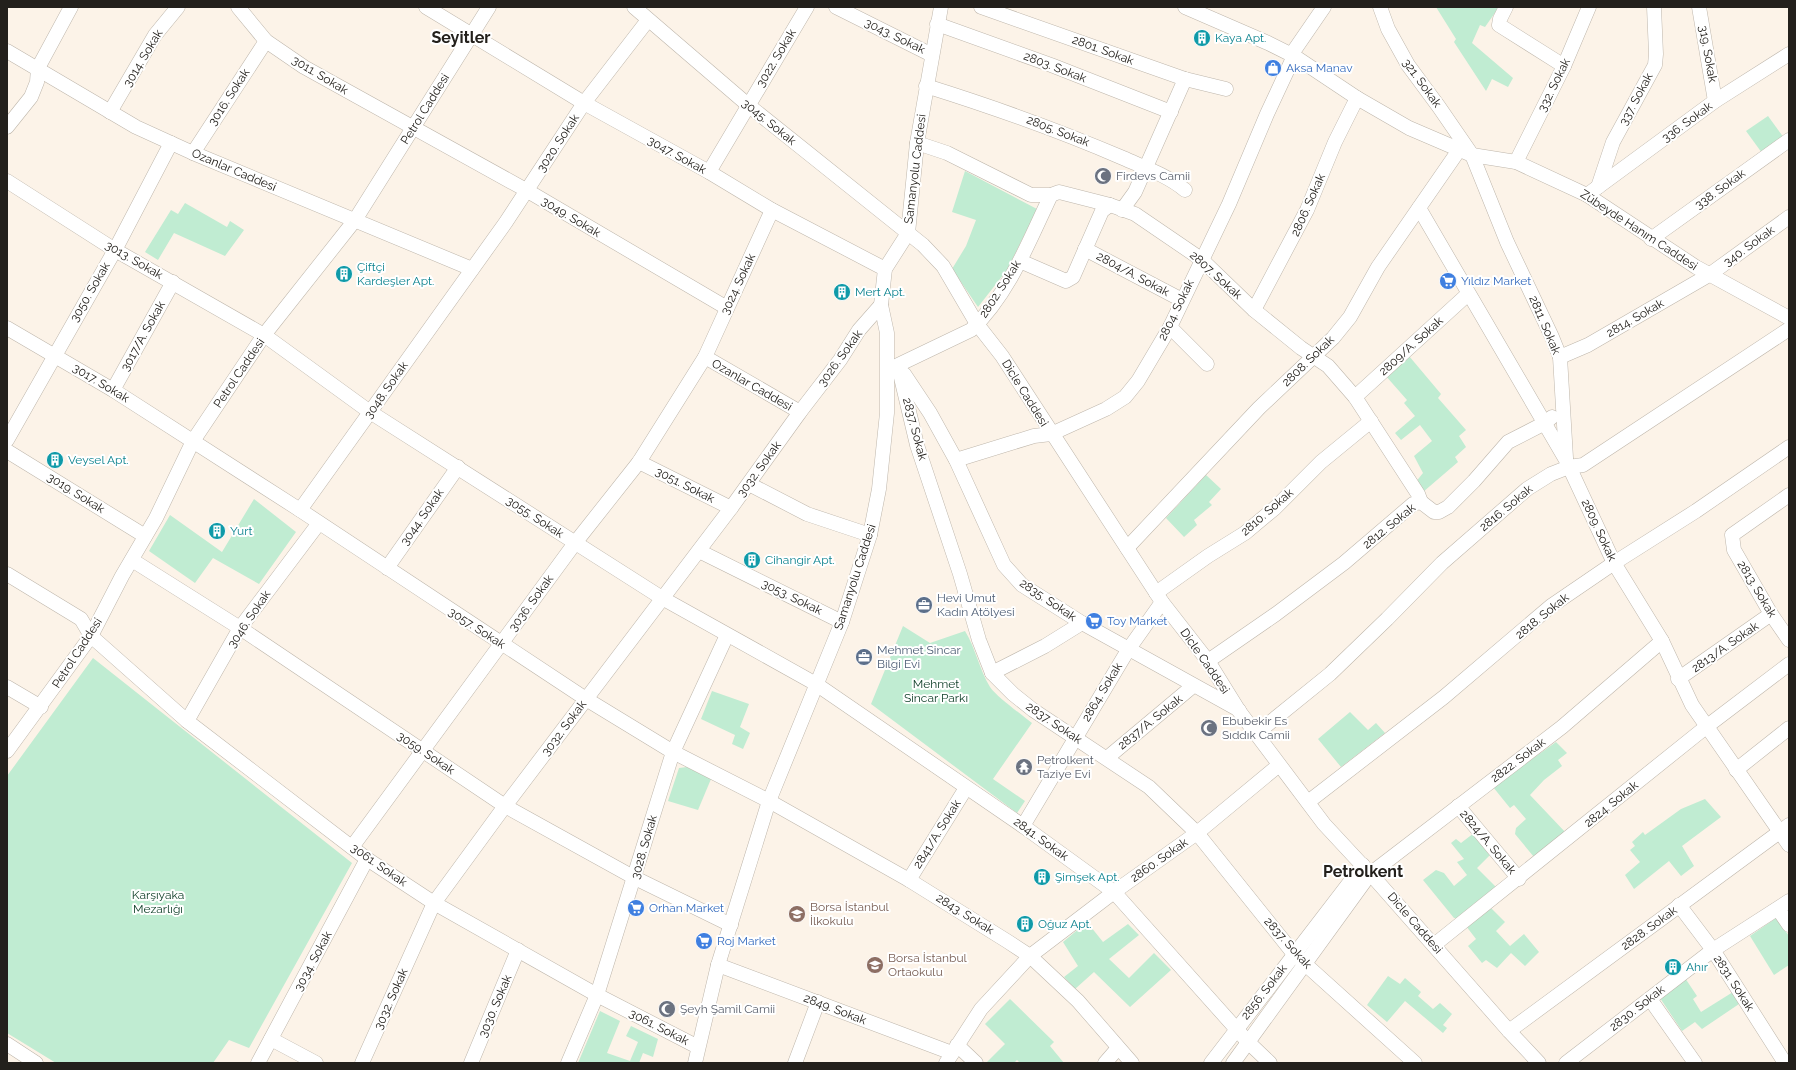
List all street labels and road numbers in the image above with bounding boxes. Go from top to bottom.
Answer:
street label: 3043. Sokak [862,15,928,57]
street label: 319. Sokak [1696,24,1720,84]
street label: 3014. Sokak [120,26,166,89]
street label: 3022. Sokak [753,26,799,90]
street label: 2801. Sokak [1070,32,1136,68]
street label: 2803. Sokak [1022,49,1089,86]
street label: 3011. Sokak [289,53,351,98]
street label: 332. Sokak [1535,55,1573,114]
street label: 321. Sokak [1400,56,1445,111]
street label: 3016. Sokak [205,65,253,128]
street label: 337. Sokak [1616,70,1656,128]
street label: Petrol Caddesi [398,71,452,147]
street label: 3045. Sokak [739,96,799,149]
street label: 336. Sokak [1659,99,1716,145]
street label: 3020. Sokak [534,111,582,175]
street label: Samanyolu Caddesi [901,113,929,225]
street label: 2805. Sokak [1025,113,1092,150]
street label: 3047. Sokak [645,133,709,177]
street label: Ozanlar Caddesi [190,146,278,194]
street label: 338. Sokak [1692,166,1748,212]
street label: 2806. Sokak [1288,171,1328,238]
street label: Zübeyde Hanım Caddesi [1578,187,1700,273]
street label: 3049. Sokak [539,194,604,240]
street label: 340. Sokak [1721,223,1778,269]
street label: 3013. Sokak [103,238,166,282]
street label: 2807. Sokak [1187,248,1245,302]
street label: 2804/A. Sokak [1094,249,1172,299]
street label: 3024. Sokak [718,251,758,317]
street label: 2802. Sokak [976,257,1024,320]
street label: 3050. Sokak [67,259,113,324]
street label: 2804. Sokak [1155,277,1197,343]
street label: 2811. Sokak [1526,293,1564,357]
street label: 2814. Sokak [1604,296,1667,340]
street label: 3017/A. Sokak [118,298,168,373]
street label: 2809/A. Sokak [1376,313,1446,378]
street label: 3026. Sokak [815,327,866,389]
street label: 2808. Sokak [1279,332,1337,389]
street label: Petrol Caddesi [211,336,267,410]
street label: Ozanlar Caddesi [709,356,795,414]
street label: Dicle Caddesi [999,357,1051,429]
street label: 3048. Sokak [361,358,411,421]
street label: 3017. Sokak [70,361,132,406]
street label: 2837. Sokak [900,396,930,462]
street label: 3032. Sokak [734,438,784,500]
street label: 3051. Sokak [653,464,717,506]
street label: 3019. Sokak [45,470,108,516]
street label: 2816. Sokak [1477,481,1536,534]
street label: 3044. Sokak [397,485,447,548]
street label: 2810. Sokak [1238,485,1297,539]
street label: 3055. Sokak [504,493,567,541]
street label: 2809. Sokak [1579,497,1620,564]
street label: 2812. Sokak [1360,500,1419,551]
street label: Samanyolu Caddesi [831,522,879,632]
street label: 2813. Sokak [1735,558,1780,621]
street label: 3036. Sokak [506,572,557,634]
street label: 3053. Sokak [759,576,825,618]
street label: 2835. Sokak [1017,576,1080,624]
street label: 3046. Sokak [225,587,274,650]
street label: 2818. Sokak [1512,590,1572,642]
street label: 3057. Sokak [446,604,509,652]
street label: Petrol Caddesi [49,615,105,691]
street label: 2813/A. Sokak [1689,618,1762,675]
street label: Dicle Caddesi [1177,626,1233,696]
street label: 2864. Sokak [1079,660,1125,724]
street label: 2837/A. Sokak [1115,691,1186,752]
street label: 3032. Sokak [539,697,590,758]
street label: 2837. Sokak [1023,699,1085,747]
street label: 3059. Sokak [395,729,458,778]
street label: 2822. Sokak [1488,735,1549,785]
street label: 2824. Sokak [1581,778,1641,830]
street label: 2841/A. Sokak [910,796,964,871]
street label: 2824/A. Sokak [1457,807,1519,877]
street label: 3028. Sokak [628,813,660,881]
street label: 2841. Sokak [1011,815,1072,864]
street label: 2860. Sokak [1128,835,1191,885]
street label: 3061. Sokak [348,841,410,890]
street label: Dicle Caddesi [1385,890,1445,956]
street label: 2843. Sokak [934,891,997,938]
street label: 2828. Sokak [1618,903,1680,953]
street label: 2837. Sokak [1261,914,1315,972]
street label: 3034. Sokak [291,928,335,993]
street label: 2831. Sokak [1711,952,1758,1014]
street label: 2856. Sokak [1238,961,1290,1022]
street label: 3032. Sokak [371,966,411,1032]
street label: 3030. Sokak [476,972,515,1039]
street label: 2830. Sokak [1607,982,1668,1034]
street label: 2849. Sokak [802,991,869,1028]
street label: 3061. Sokak [627,1006,692,1048]

